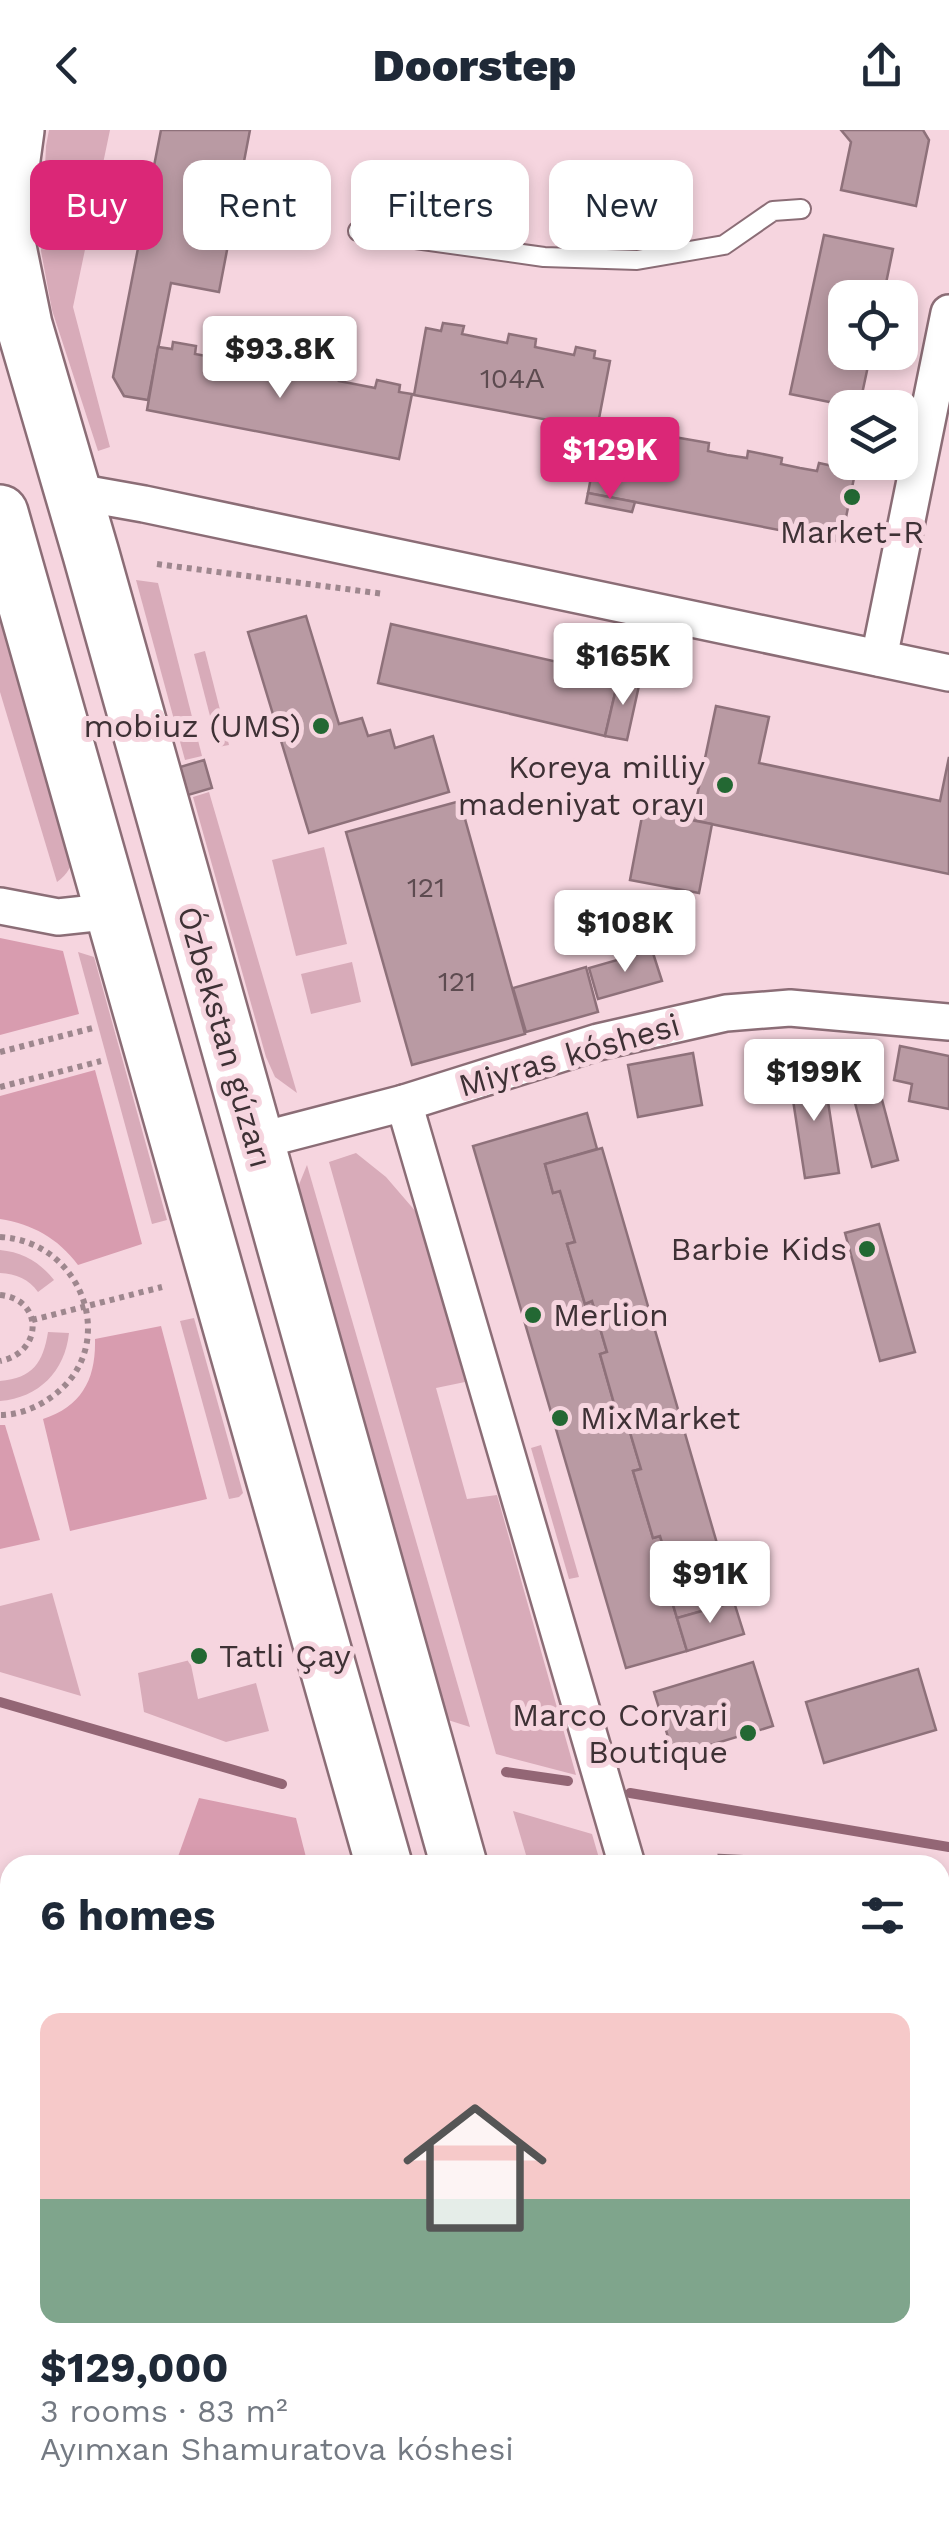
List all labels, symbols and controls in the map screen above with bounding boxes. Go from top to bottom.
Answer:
icon: back [40,38,95,93]
icon: share [854,38,909,93]
text: Doorstep [373,39,576,92]
chip: Buy [30,160,163,250]
chip: Rent [183,160,331,250]
chip: Filters [351,160,529,250]
chip: New [549,160,693,250]
map controls [828,280,918,480]
button: locate [828,280,918,370]
pin: $93.8K [199,316,361,401]
text: $93.8K [225,329,335,367]
house number: 104А [480,362,544,395]
button: layers [828,390,918,480]
pin: $129K [540,417,680,502]
text: $129K [562,430,658,468]
marker: Market-R [841,486,863,508]
place label: Market-R [780,513,924,551]
pin: $165K [553,623,693,708]
text: $165K [576,636,670,674]
place label: mobiuz (UMS) [83,707,301,745]
marker: mobiuz (UMS) [310,715,332,737]
place label: Koreya milliy madeniyat orayı [458,748,705,823]
marker: Koreya milliy madeniyat orayı [714,774,736,796]
house number: 121 [407,871,445,904]
pin: $108K [555,890,695,975]
street label: Ózbekstan gúzarı [170,902,280,1172]
text: $108K [576,903,674,941]
house number: 121 [438,965,476,998]
street label: Miyras kóshesi [454,1005,684,1105]
pin: $199K [744,1039,884,1124]
text: $199K [766,1052,862,1090]
place label: Barbie Kids [671,1230,847,1268]
marker: Barbie Kids [856,1238,878,1260]
place label: Merlion [553,1296,669,1334]
marker: Merlion [522,1304,544,1326]
place label: MixMarket [580,1399,740,1437]
marker: MixMarket [549,1407,571,1429]
pin: $91K [651,1541,769,1626]
text: $91K [672,1554,748,1592]
place label: Tatli Çay [219,1637,351,1675]
marker: Tatli Çay [188,1645,210,1667]
place label: Marco Corvari Boutique [512,1696,728,1771]
marker: Marco Corvari Boutique [737,1722,759,1744]
icon: filters [855,1888,910,1943]
text: 6 homes [40,1891,215,1940]
icon: home [385,2078,565,2258]
text: $129,000 [40,2343,229,2392]
text: 3 rooms · 83 m² [40,2392,288,2430]
text: Ayımxan Shamuratova kóshesi [40,2430,514,2468]

